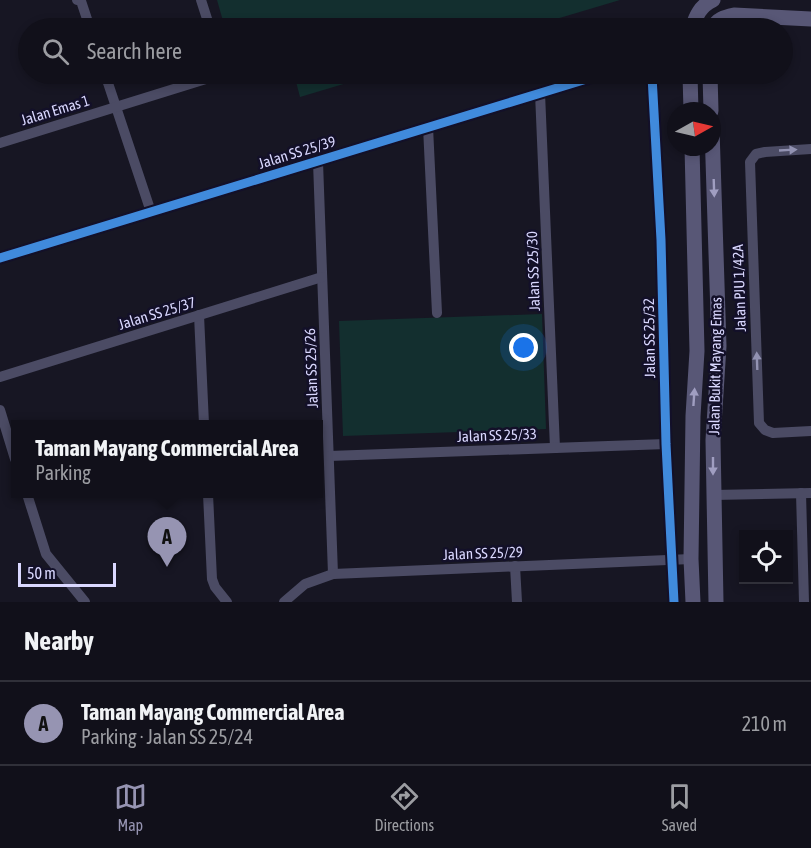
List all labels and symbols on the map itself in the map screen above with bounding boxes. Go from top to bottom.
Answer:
street label: Jalan Emas 1 [19,92,91,128]
north arrow [667,102,721,156]
street label: Jalan SS 25/39 [256,132,338,172]
one-way arrow [778,146,797,155]
one-way arrow [709,178,719,197]
street label: Jalan SS 25/30 [523,231,543,311]
street label: Jalan PJU 1/42A [729,243,749,332]
street label: Jalan SS 25/37 [116,293,198,333]
street label: Jalan Bukit Mayang Emas [705,297,725,435]
street label: Jalan SS 25/32 [640,298,658,378]
street label: Jalan SS 25/26 [301,328,321,408]
your location [509,333,538,362]
one-way arrow [752,352,762,371]
one-way arrow [689,387,699,406]
street label: Jalan SS 25/33 [457,425,537,445]
one-way arrow [708,457,718,476]
pin: A [148,518,186,567]
street label: Jalan SS 25/29 [443,543,523,563]
scale bar [18,560,116,588]

